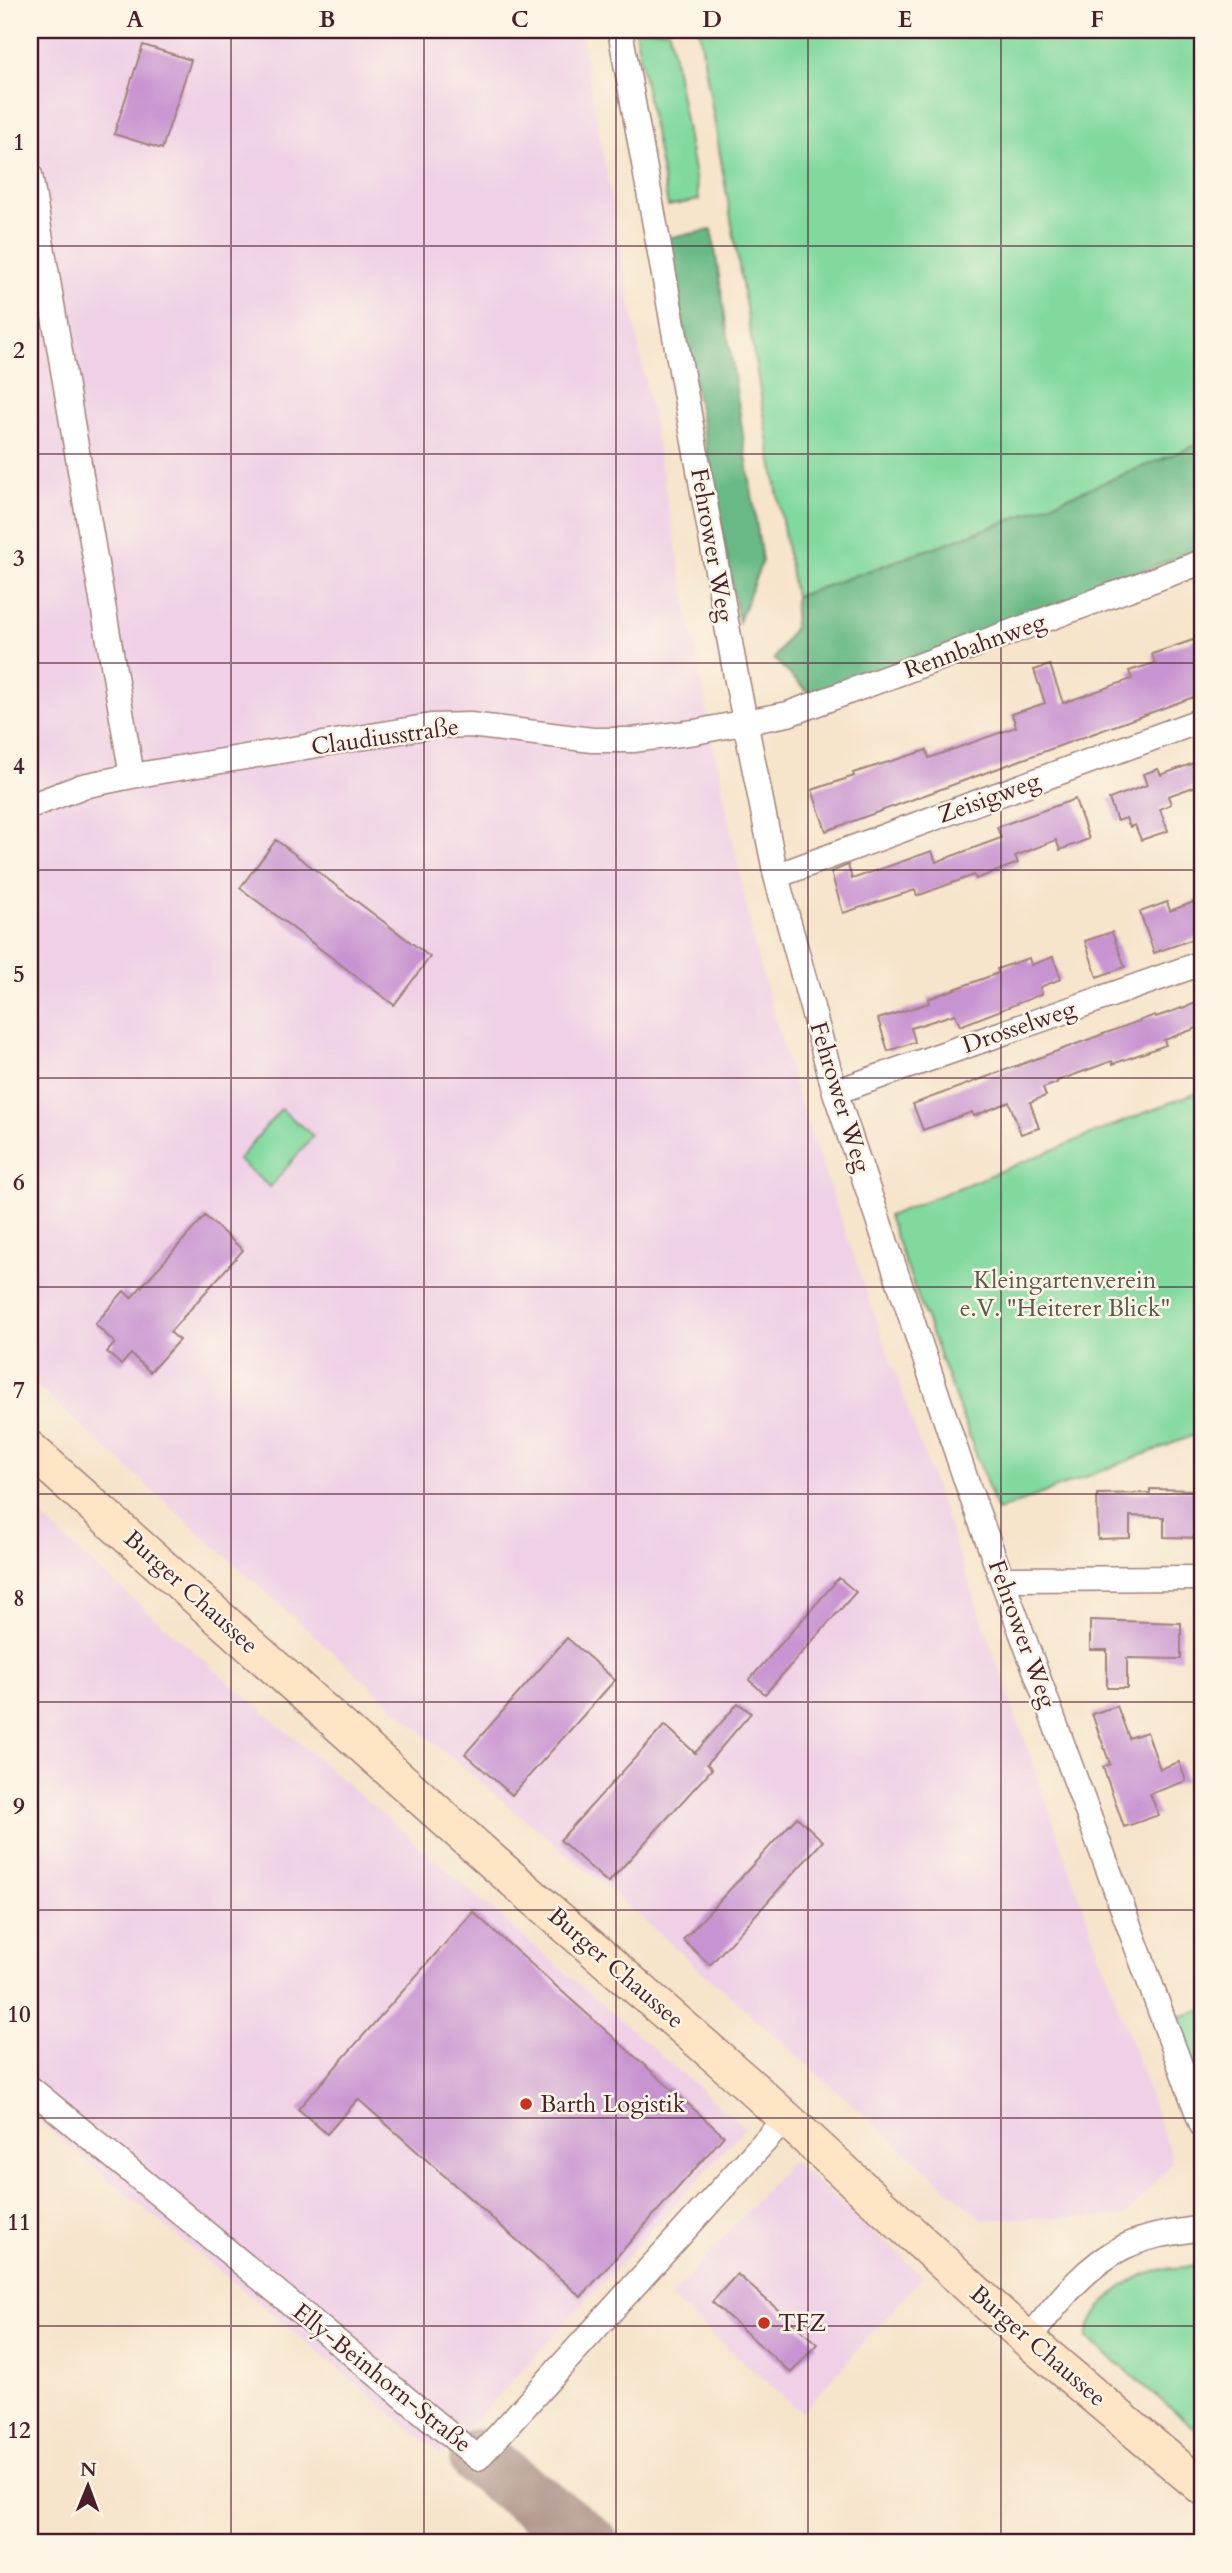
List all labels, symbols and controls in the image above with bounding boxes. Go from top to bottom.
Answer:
text: A [126,4,144,35]
text: B [319,4,335,35]
text: C [511,4,529,35]
text: D [702,4,722,35]
text: E [898,4,912,35]
text: F [1090,4,1104,35]
text: 1 [13,127,25,158]
text: 2 [13,335,25,366]
street label: Fehrower Weg [682,465,742,625]
text: 3 [13,543,25,574]
street label: Rennbahnweg [900,605,1051,687]
street label: Claudiusstraße [309,710,461,764]
text: 4 [13,751,25,782]
street label: Zeisigweg [933,764,1045,832]
text: 5 [13,959,25,990]
street label: Drosselweg [958,992,1081,1062]
street label: Fehrower Weg [801,1018,879,1177]
text: 6 [13,1167,25,1198]
park label: Kleingartenverein e.V. "Heiterer Blick" [960,1264,1170,1325]
text: 7 [13,1375,25,1406]
street label: Burger Chaussee [117,1523,265,1661]
street label: Fehrower Weg [980,1555,1064,1713]
text: 8 [13,1583,25,1614]
text: 9 [13,1791,25,1822]
street label: Burger Chaussee [541,1900,691,2036]
text: 10 [7,1999,31,2030]
place label: Barth Logistik [540,2088,686,2121]
marker: Barth Logistik [518,2096,534,2112]
text: 11 [7,2207,31,2238]
street label: Burger Chaussee [963,2278,1113,2414]
street label: Elly-Beinhorn-Straße [286,2296,478,2460]
place label: TFZ [778,2307,826,2340]
marker: TFZ [756,2315,772,2331]
text: 12 [7,2415,31,2446]
north arrow [52,2450,122,2520]
text: N [80,2457,97,2483]

